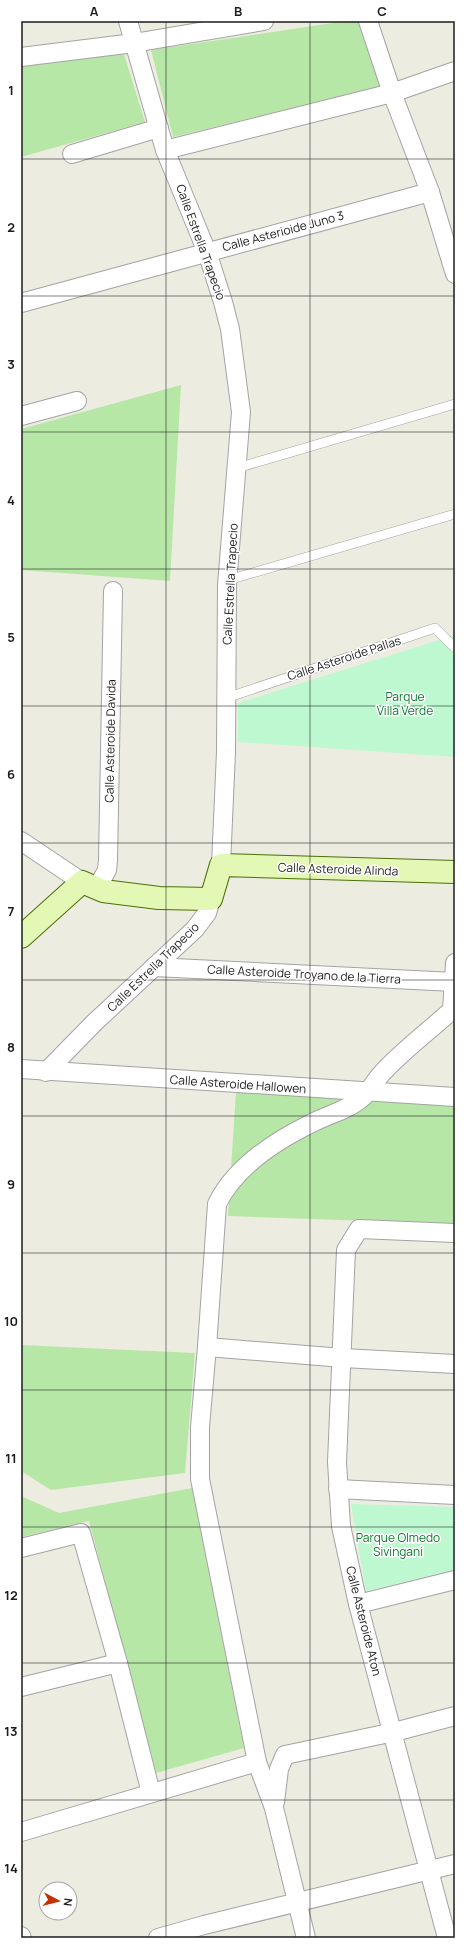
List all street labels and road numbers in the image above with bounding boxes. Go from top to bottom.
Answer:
street label: Calle Estrella Trapecio [172,182,230,302]
street label: Calle Asterioide Juno 3 [220,207,346,255]
street label: Calle Estrella Trapecio [218,523,242,645]
street label: Calle Asteroide Pallas [285,632,403,684]
street label: Calle Asteroide Davida [100,679,120,803]
street label: Calle Asteroide Alinda [278,858,398,880]
street label: Calle Estrella Trapecio [103,919,203,1015]
street label: Calle Asteroide Troyano de la Tierra [207,960,401,988]
street label: Calle Asteroide Hallowen [169,1071,307,1097]
street label: Calle Asteroide Aton [342,1564,386,1678]

